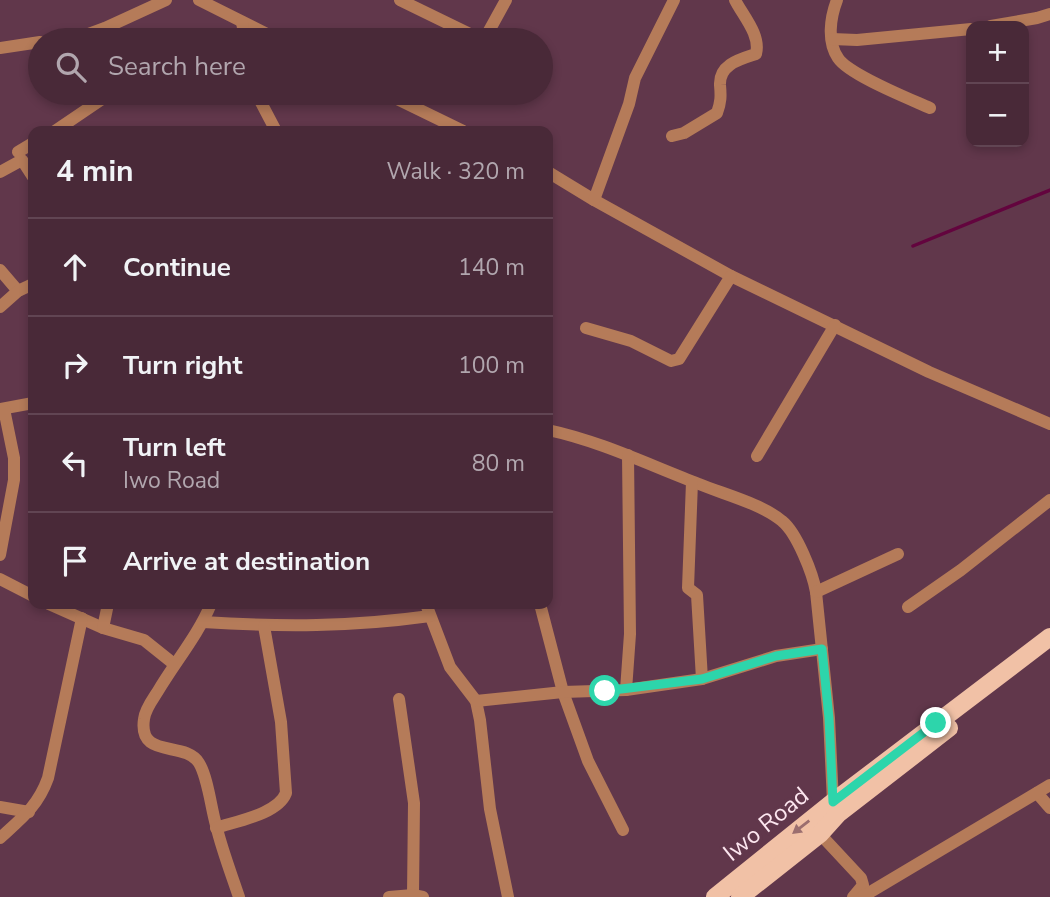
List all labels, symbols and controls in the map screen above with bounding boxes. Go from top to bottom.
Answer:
map controls [966,21,1029,147]
button: + [966,21,1029,84]
search box [28,28,553,105]
icon: search [52,48,90,86]
text: Search here [108,49,246,84]
button: − [966,84,1029,147]
text: 4 min [56,151,134,192]
text: Walk · 320 m [386,156,525,187]
icon: ahead [56,248,94,286]
text: Continue [123,250,231,285]
text: 140 m [458,252,525,283]
icon: right [56,346,94,384]
text: Turn right [123,348,242,383]
text: 100 m [458,350,525,381]
text: Turn left [123,430,226,465]
icon: left [56,444,94,482]
text: 80 m [472,448,525,479]
text: Iwo Road [123,465,220,496]
icon: arrive [56,542,94,580]
text: Arrive at destination [123,544,370,579]
route start [589,675,620,706]
route end [920,707,951,738]
street label: Iwo Road [716,780,816,868]
one-way arrow [792,819,809,834]

